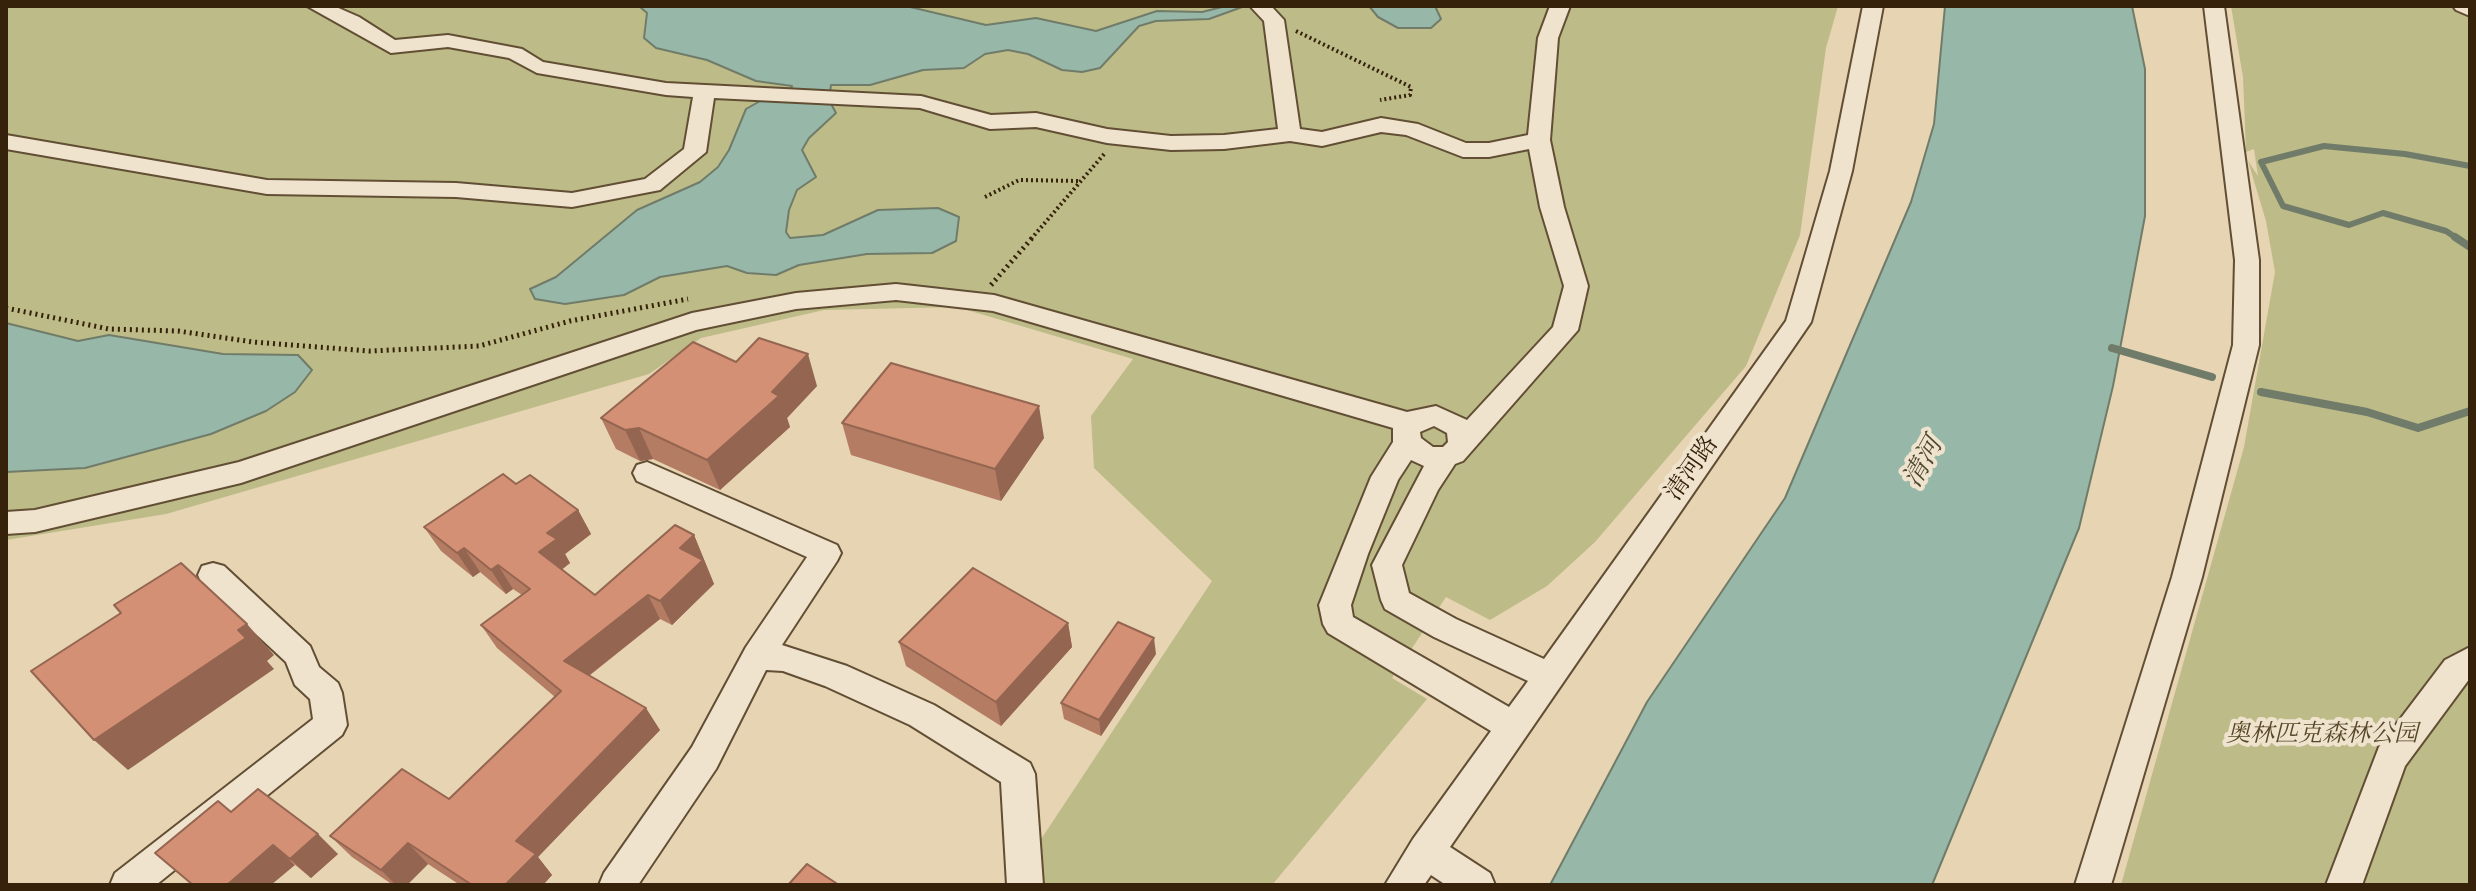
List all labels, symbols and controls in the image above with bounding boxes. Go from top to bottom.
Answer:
street label: 清河路 [1662,432,1726,508]
water label: 清河 [1900,434,1952,494]
park label: 奥林匹克森林公园 [2226,723,2418,751]

